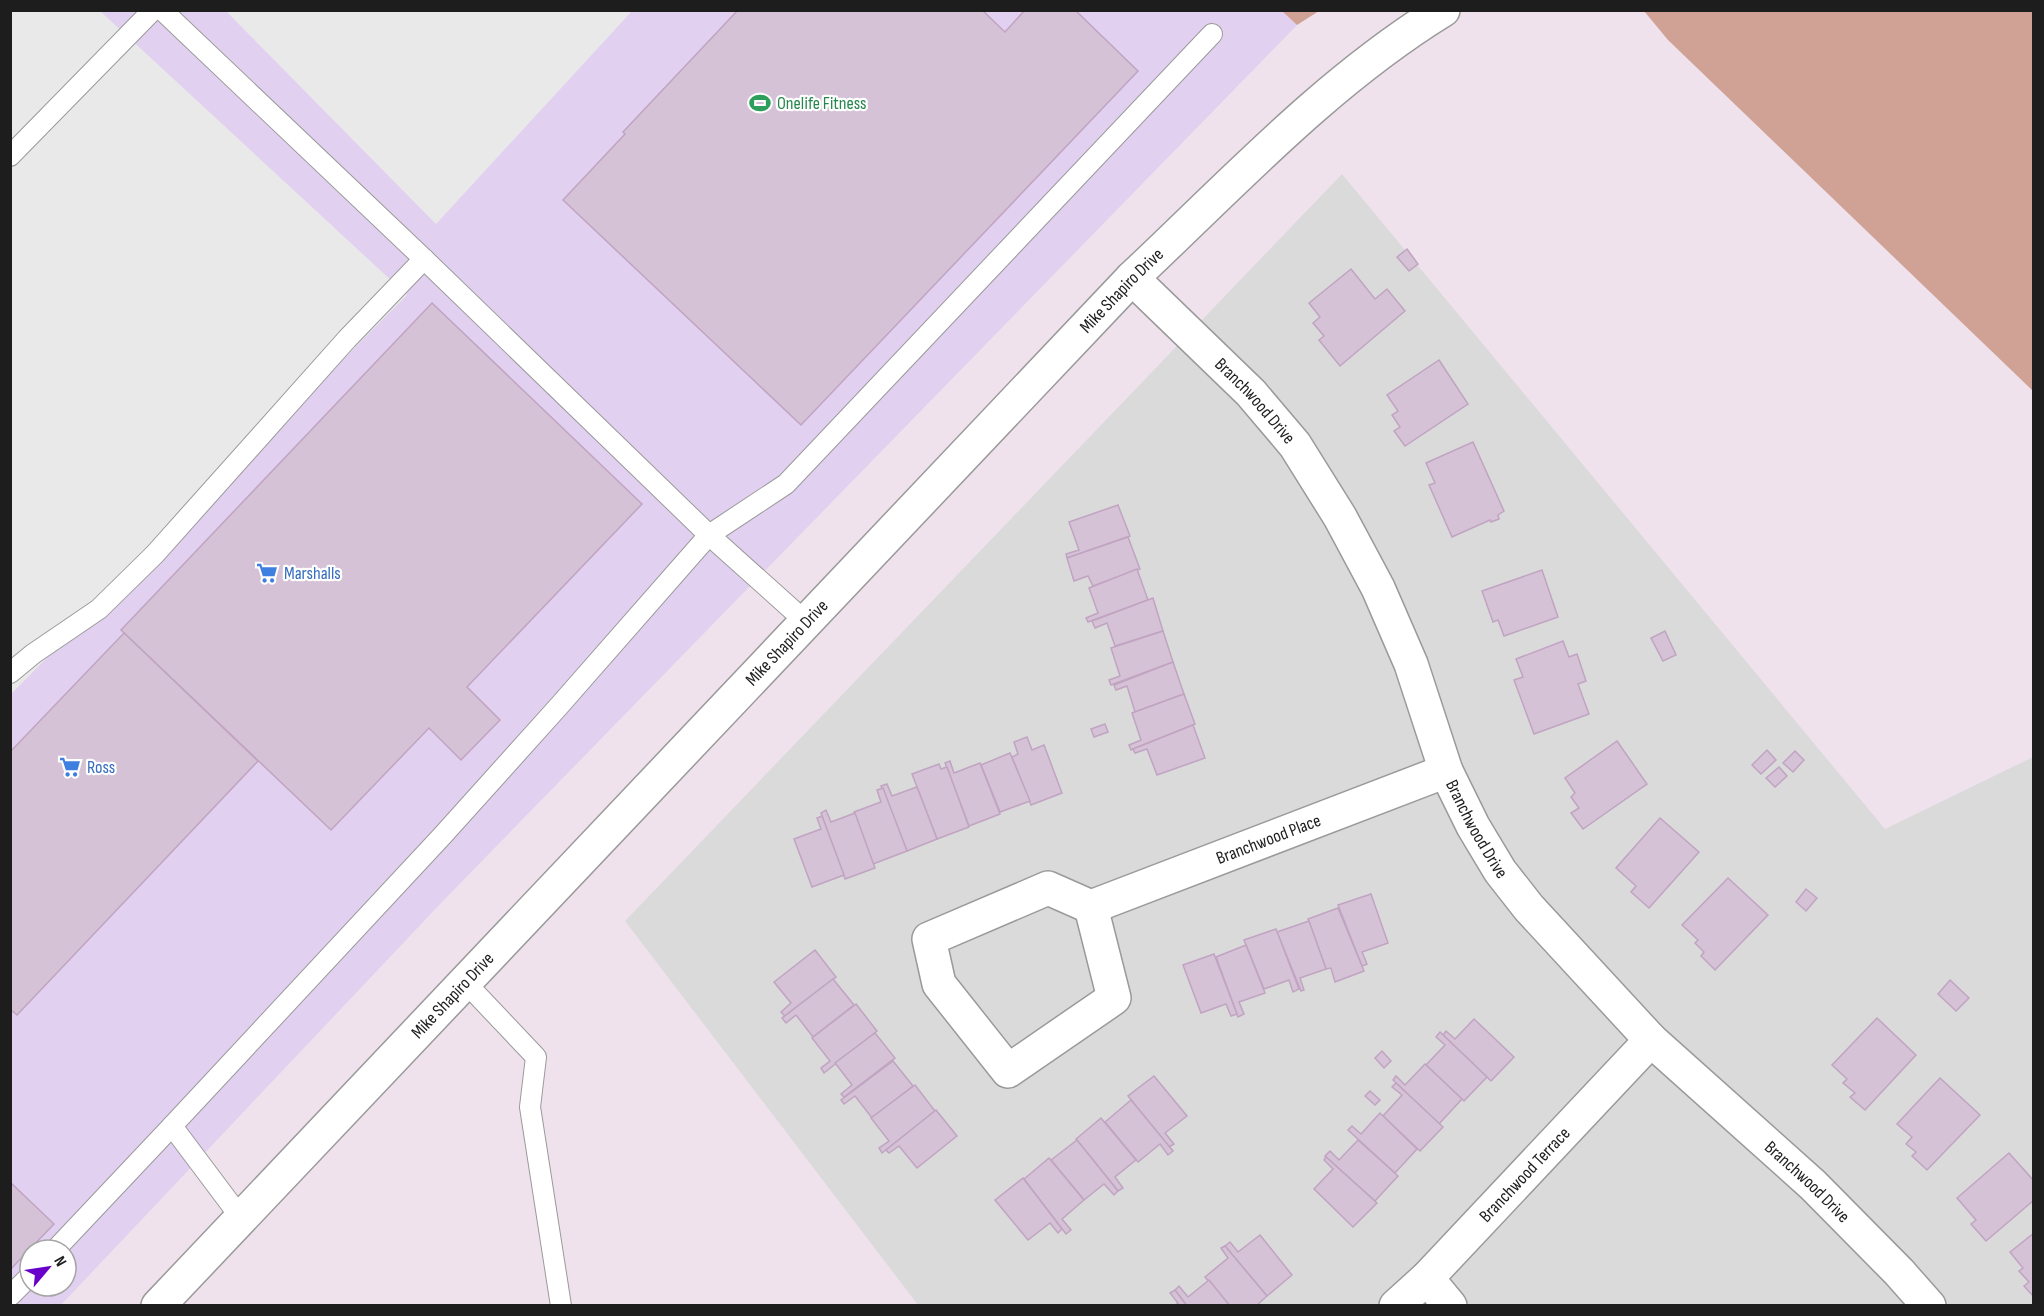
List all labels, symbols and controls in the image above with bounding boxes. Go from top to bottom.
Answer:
sports icon: Onelife Fitness [748,91,772,115]
place label: Onelife Fitness [777,93,866,114]
street label: Mike Shapiro Drive [1076,244,1168,337]
street label: Branchwood Drive [1210,354,1299,448]
supermarket icon: Marshalls [255,561,279,585]
place label: Marshalls [284,563,341,584]
street label: Mike Shapiro Drive [741,595,833,690]
supermarket icon: Ross [58,755,82,779]
place label: Ross [87,757,115,778]
street label: Branchwood Drive [1441,776,1512,883]
street label: Branchwood Place [1213,810,1324,869]
street label: Mike Shapiro Drive [407,948,498,1043]
street label: Branchwood Terrace [1475,1123,1575,1227]
street label: Branchwood Drive [1760,1137,1854,1227]
north arrow [18,1238,78,1298]
text: N [49,1253,70,1270]

